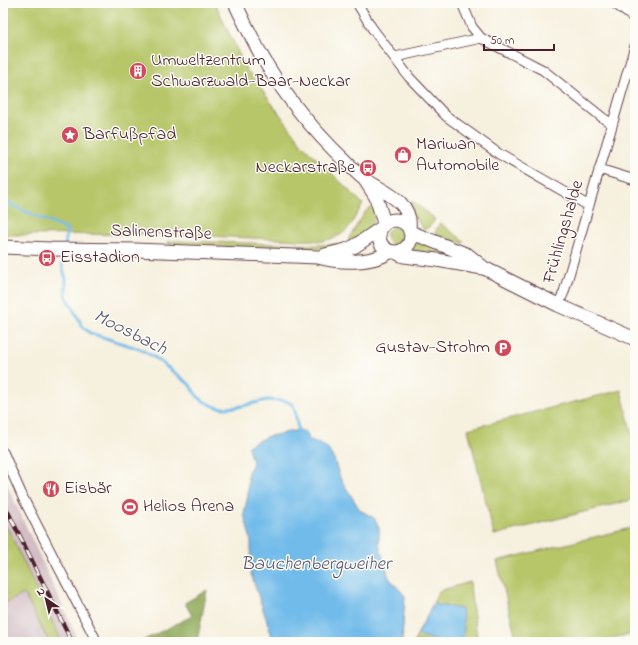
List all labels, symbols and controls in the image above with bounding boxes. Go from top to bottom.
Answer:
scale bar [484,26,554,52]
text: 50 m [490,32,514,50]
place label: Umweltzentrum Schwarzwald-Baar-Neckar [151,48,351,95]
building icon: Umweltzentrum Schwarzwald-Baar-Neckar [128,61,148,81]
place label: Barfußpfad [82,122,176,148]
place icon: Barfußpfad [60,125,80,145]
place label: Mariwan Automobile [416,132,500,179]
shop icon: Mariwan Automobile [393,145,413,165]
place label: Neckarstraße [256,155,356,181]
bus stop icon: Neckarstraße [358,158,378,178]
street label: Frühlingshalde [537,176,592,288]
street label: Salinenstraße [110,218,213,248]
place label: Eisstadion [60,245,140,271]
bus stop icon: Eisstadion [37,248,57,268]
water label: Moosbach [89,303,172,363]
place label: Gustav-Strohm [375,335,490,361]
parking icon: Gustav-Strohm [493,338,513,358]
place label: Eisbär [64,476,112,502]
restaurant icon: Eisbär [41,479,61,499]
place label: Helios Arena [143,494,234,520]
sports icon: Helios Arena [120,497,140,517]
water label: Bauchenbergweiher [241,551,393,579]
north arrow [26,579,66,619]
text: N [33,583,48,600]

